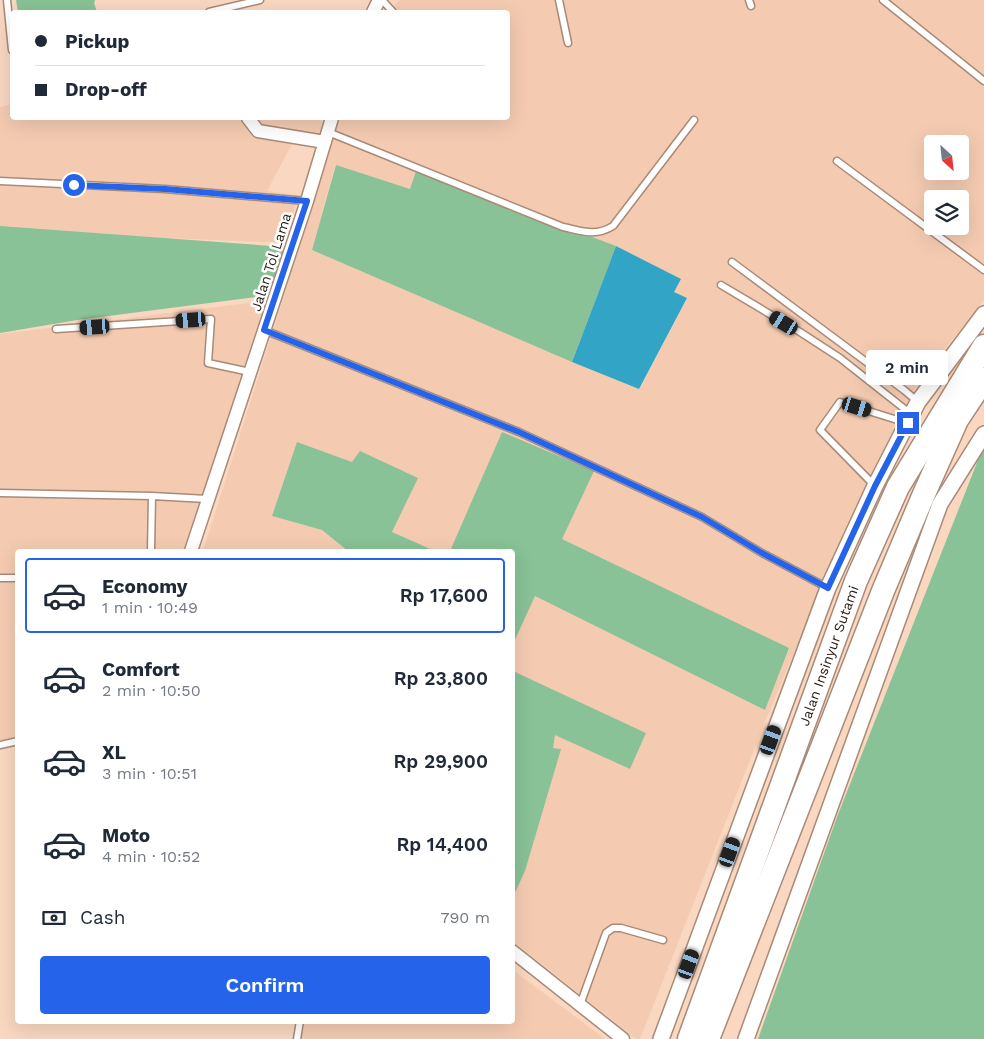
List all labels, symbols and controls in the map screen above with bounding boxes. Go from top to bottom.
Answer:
text: Pickup [65,30,129,53]
text: Drop-off [65,78,147,101]
north arrow [924,135,969,180]
map controls [924,135,969,235]
route start [63,174,85,196]
button: layers [924,190,969,235]
street label: Jalan Tol Lama [248,211,294,313]
car [767,309,800,337]
car [175,311,206,329]
car [79,318,110,336]
callout: 2 min [867,350,949,386]
text: 2 min [885,358,929,377]
car [840,395,873,419]
route end [897,412,919,434]
icon: car [42,573,87,618]
text: Economy [102,575,187,598]
street label: Jalan Insinyur Sutami [796,583,862,728]
text: Rp 17,600 [400,584,488,607]
text: 1 min · 10:49 [102,598,198,617]
icon: car [42,656,87,701]
text: Comfort [102,658,180,681]
text: Rp 23,800 [394,667,488,690]
text: 2 min · 10:50 [102,681,201,700]
car [758,723,783,757]
icon: car [42,739,87,784]
text: XL [102,741,126,764]
text: Rp 29,900 [393,750,488,773]
text: 3 min · 10:51 [102,764,197,783]
icon: car [42,822,87,867]
text: Moto [102,824,150,847]
text: Rp 14,400 [396,833,488,856]
car [717,835,742,869]
text: 4 min · 10:52 [102,847,200,866]
icon: cash [40,904,68,932]
text: Cash [80,906,126,929]
text: 790 m [440,908,490,927]
car [676,947,701,981]
button: Confirm [40,956,490,1014]

